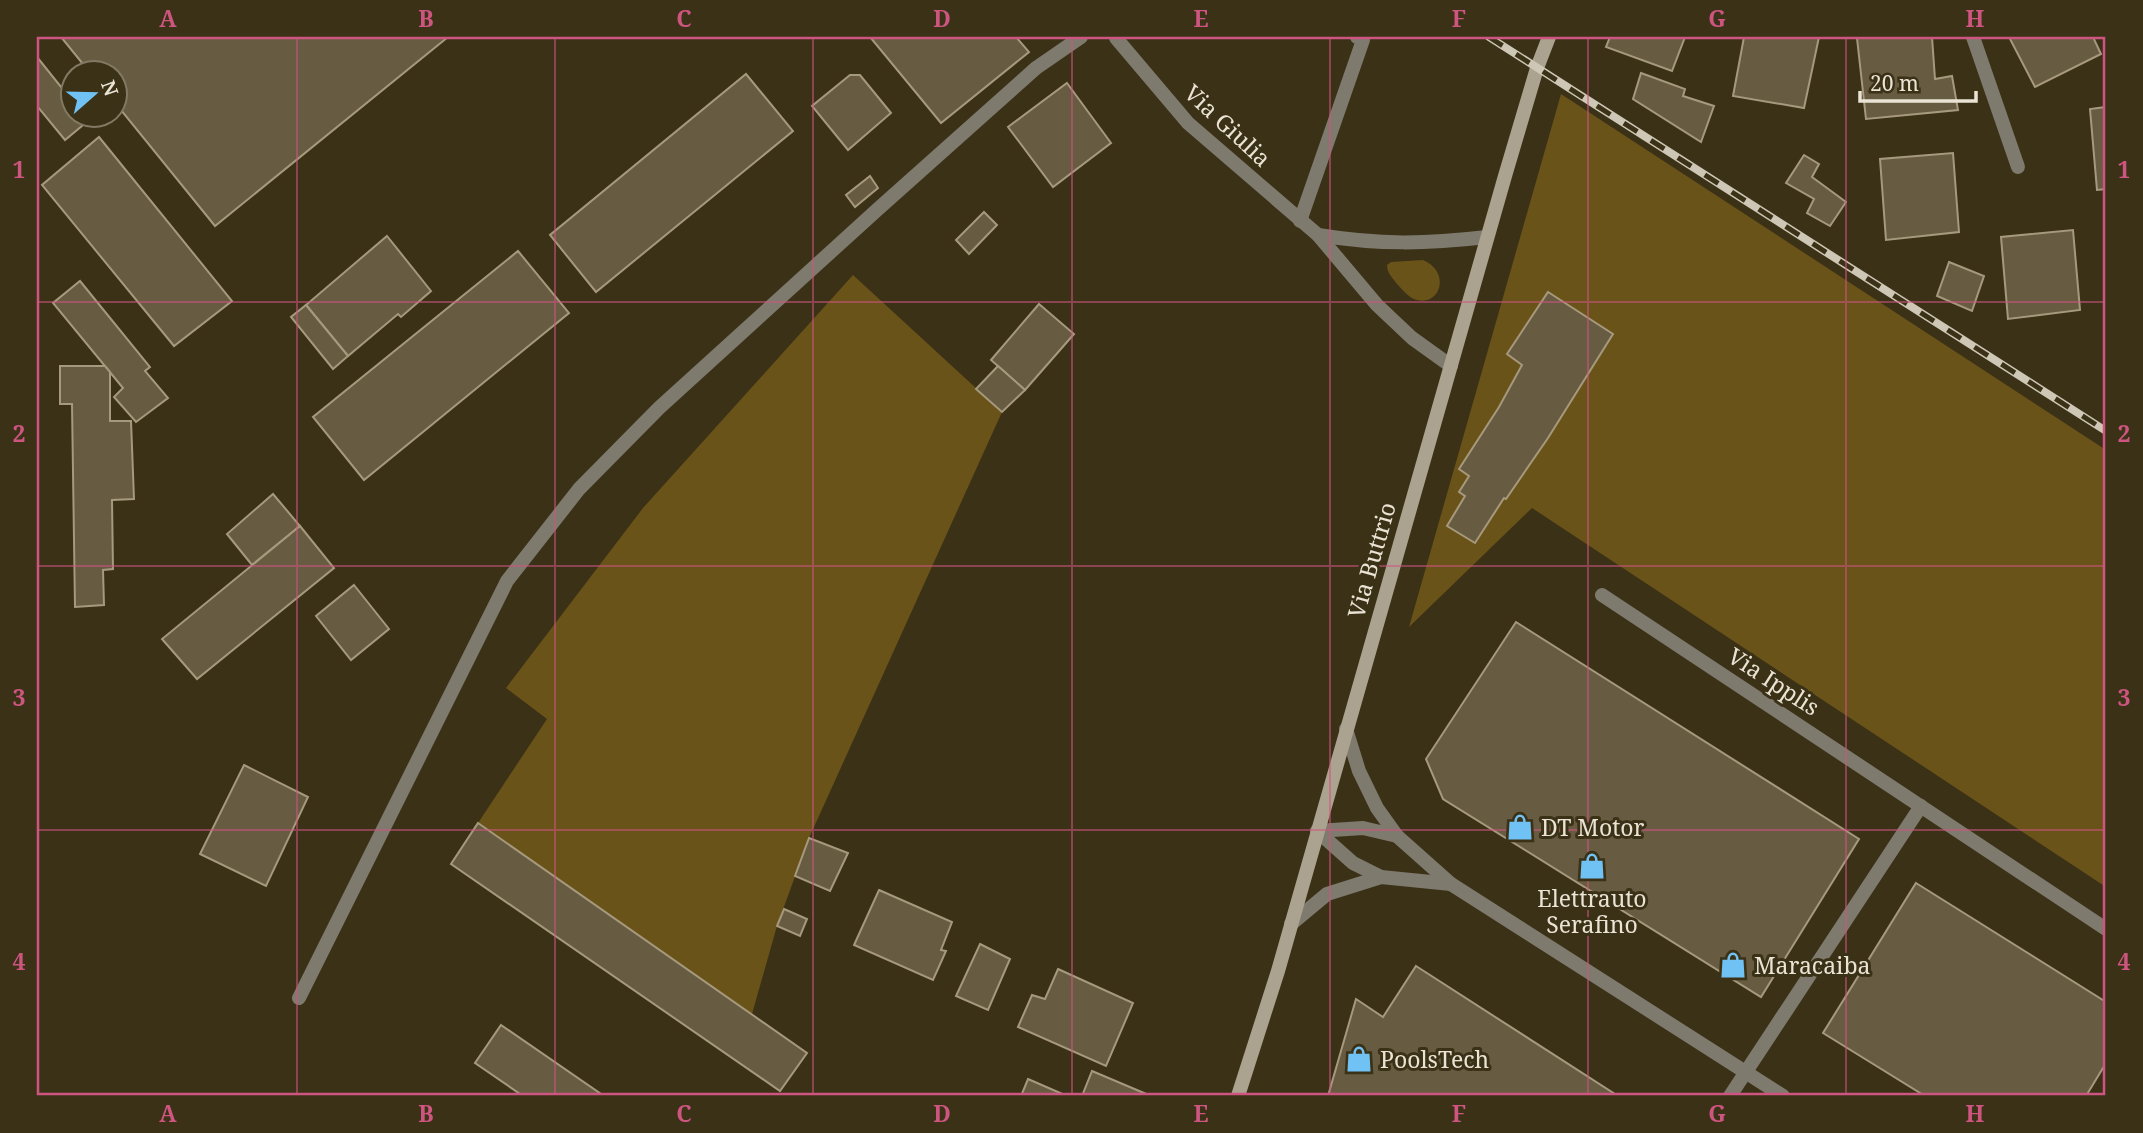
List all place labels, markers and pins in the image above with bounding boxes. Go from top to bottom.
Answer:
place label: DT Motor [1541,811,1645,843]
shop icon: DT Motor [1505,812,1535,842]
shop icon: Elettrauto Serafino [1577,851,1607,881]
place label: Elettrauto Serafino [1537,882,1647,940]
place label: Maracaiba [1754,949,1871,981]
shop icon: Maracaiba [1718,950,1748,980]
place label: PoolsTech [1380,1043,1489,1075]
shop icon: PoolsTech [1344,1044,1374,1074]

